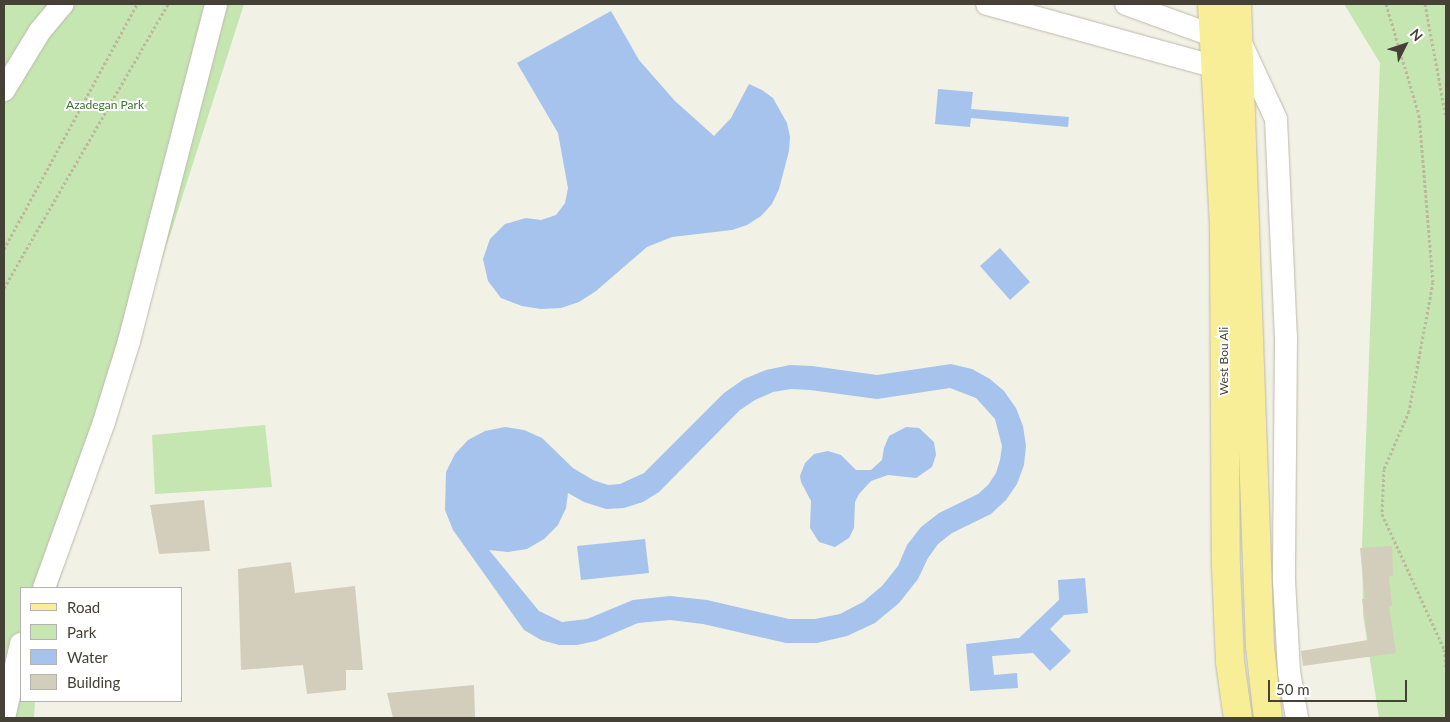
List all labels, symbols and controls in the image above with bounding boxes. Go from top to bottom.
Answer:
north arrow [1380,20,1430,70]
text: N [1407,25,1427,44]
park label: Azadegan Park [66,98,144,112]
street label: West Bou Ali [1217,327,1231,395]
legend [20,587,182,702]
text: Road [67,598,100,616]
text: Park [67,623,96,641]
text: Water [67,648,108,666]
scale bar [1270,670,1409,702]
text: Building [67,673,120,691]
text: 50 m [1276,680,1310,698]

